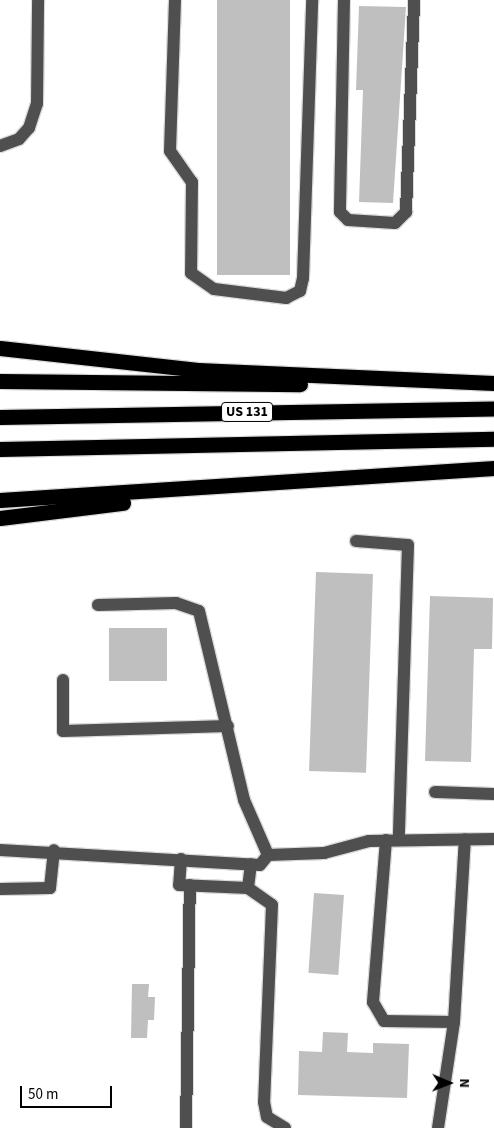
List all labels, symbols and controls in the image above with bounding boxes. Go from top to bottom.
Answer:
road number: US 131 [221,401,273,424]
north arrow [424,1058,474,1108]
scale bar [22,1076,115,1108]
text: N [454,1078,474,1088]
text: 50 m [28,1084,58,1105]

